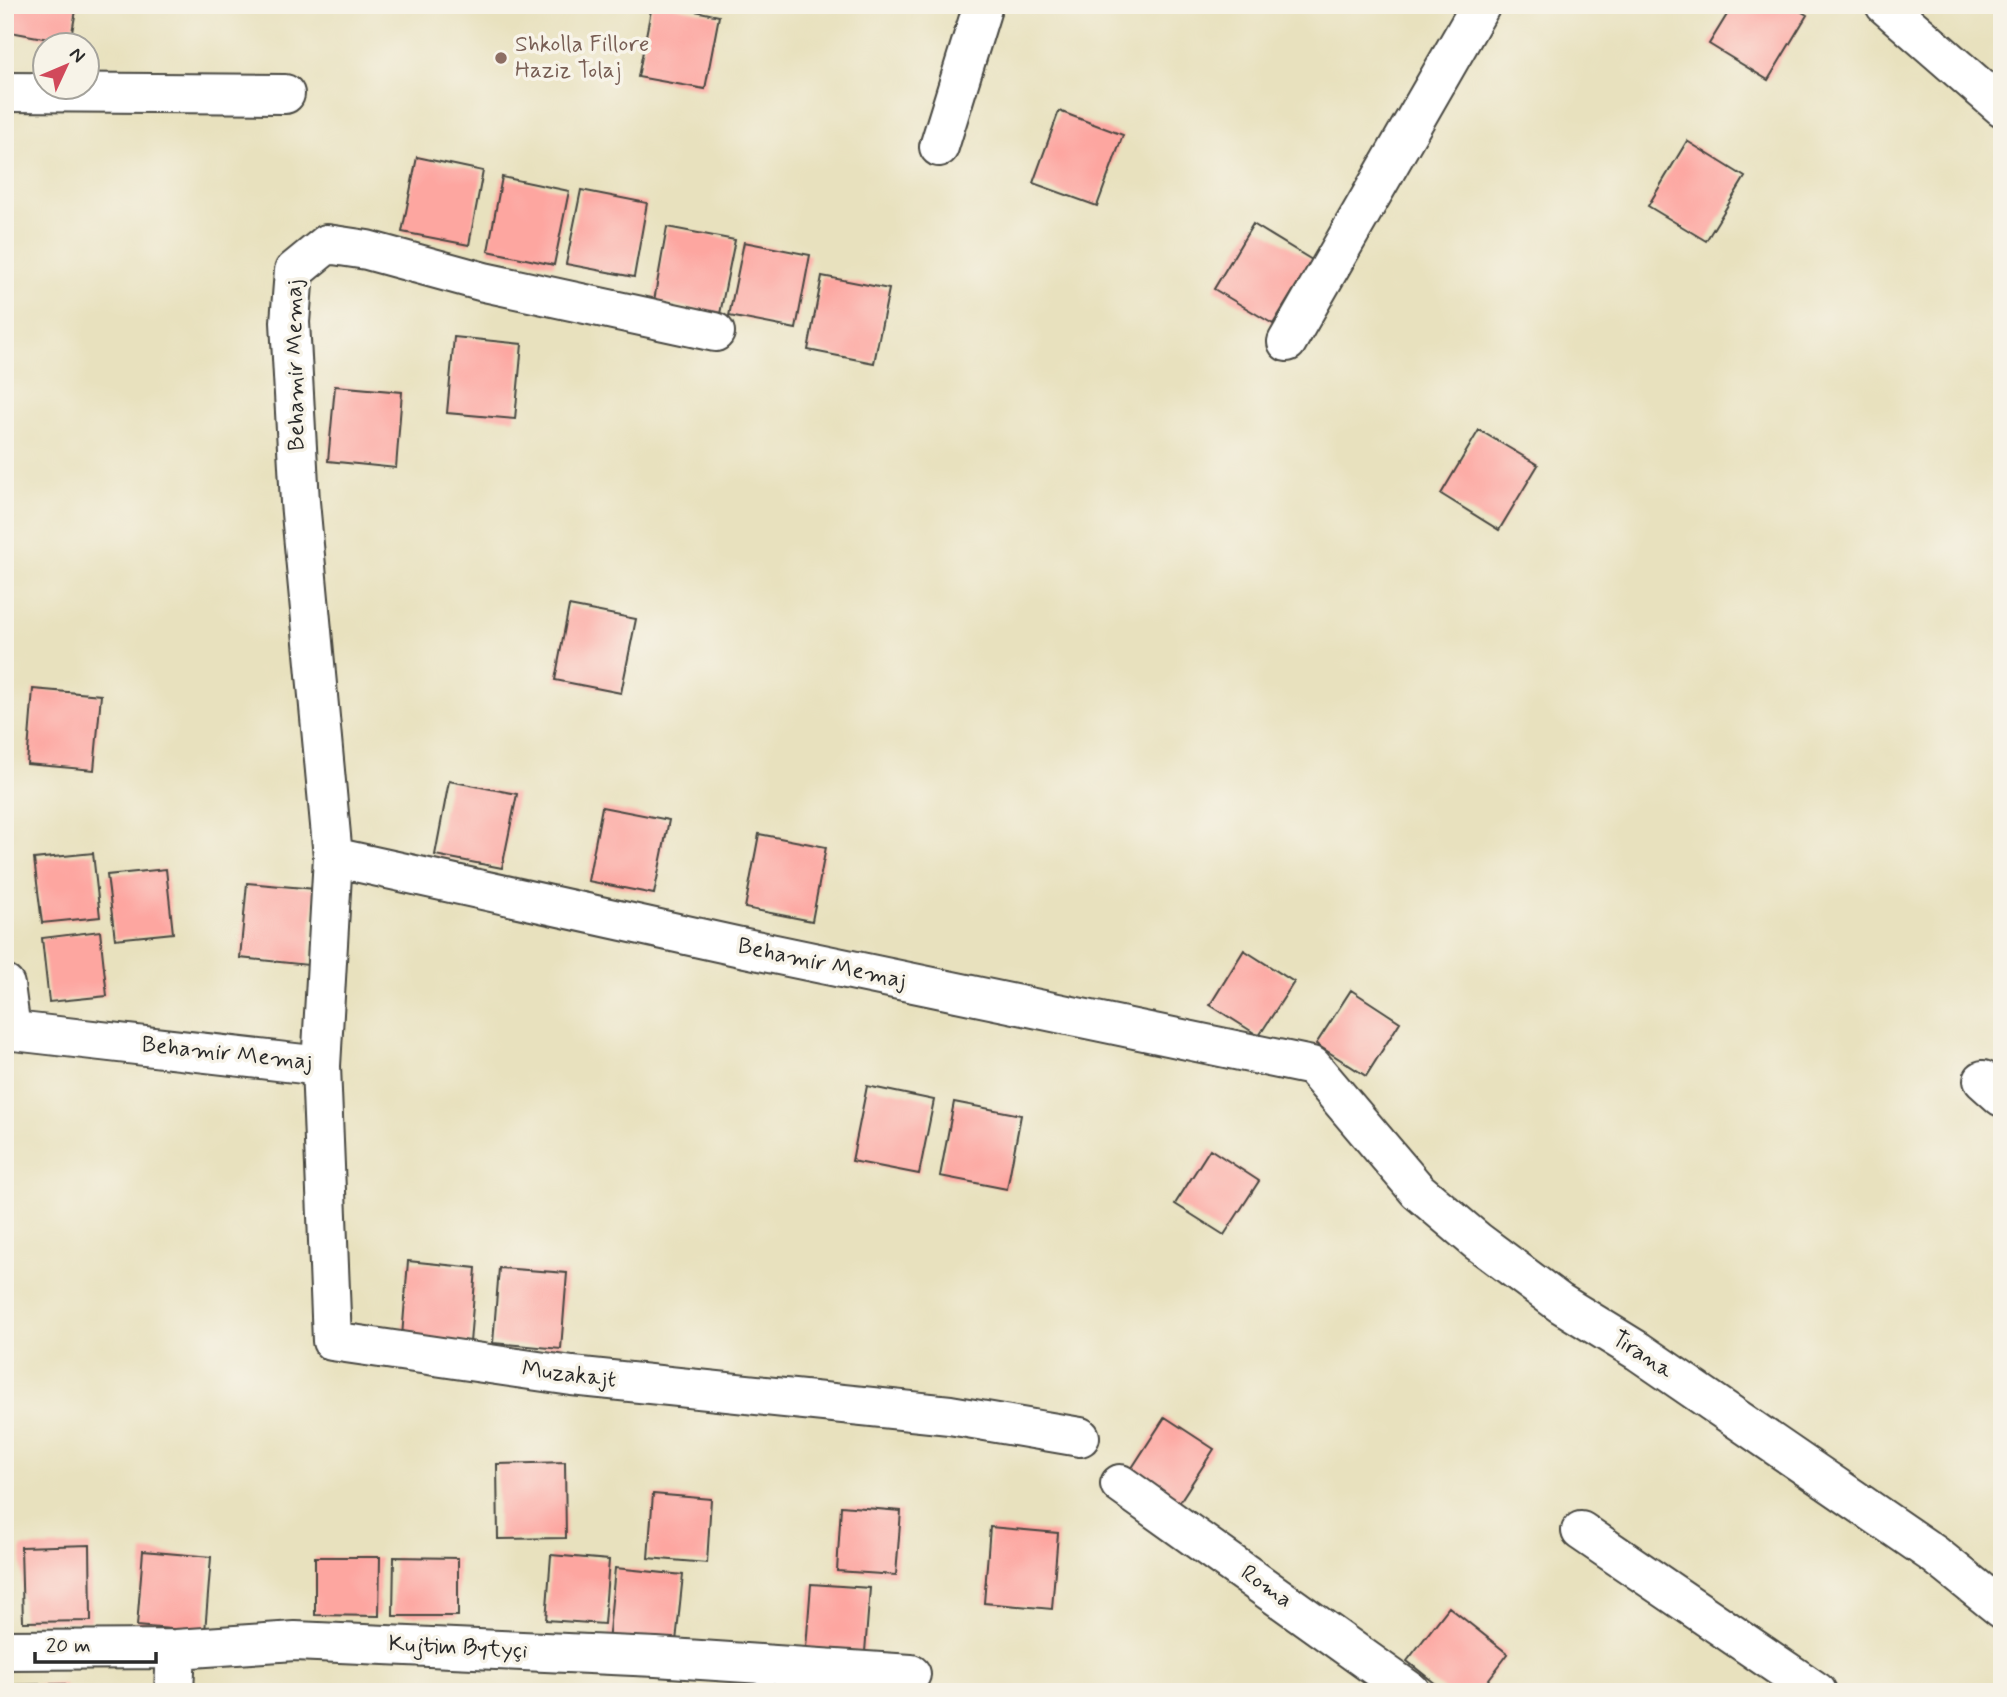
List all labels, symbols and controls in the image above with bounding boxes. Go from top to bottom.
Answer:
place label: Shkolla Fillore Haziz Tolaj [515,30,649,86]
north arrow [32,32,102,102]
text: N [64,42,91,68]
marker: Shkolla Fillore Haziz Tolaj [493,50,509,66]
street label: Behamir Memaj [280,279,312,451]
street label: Behamir Memaj [735,931,909,997]
street label: Behamir Memaj [140,1030,314,1078]
street label: Tirana [1606,1324,1678,1386]
street label: Muzakajt [520,1354,618,1396]
street label: Roma [1234,1559,1298,1615]
scale bar [35,1620,156,1664]
street label: Kujtim Bytyçi [388,1629,528,1667]
text: 20 m [46,1632,91,1660]

